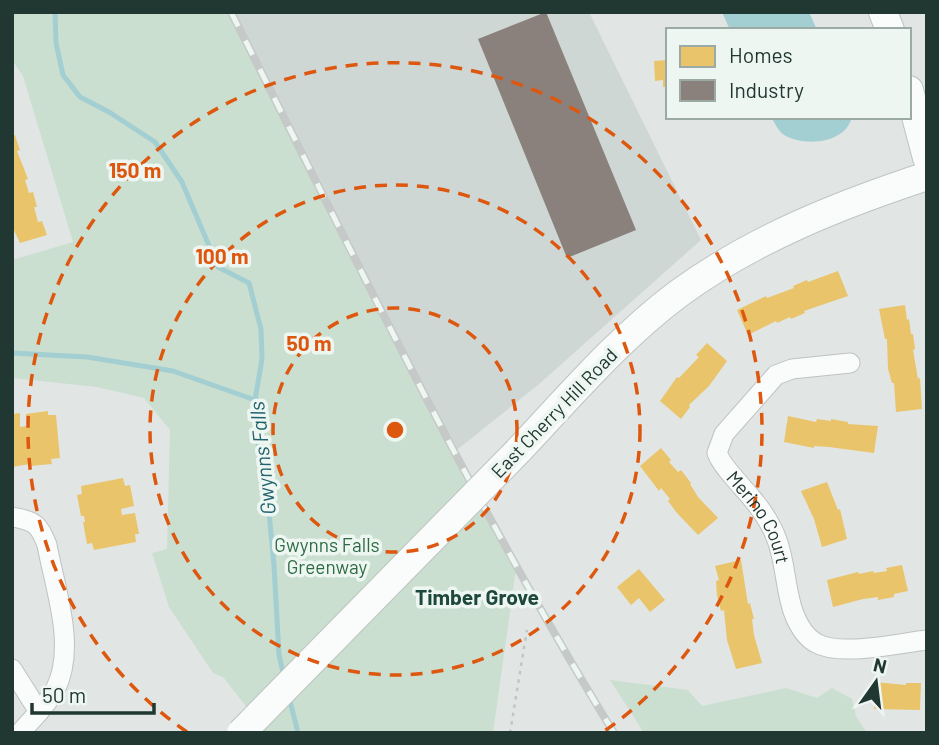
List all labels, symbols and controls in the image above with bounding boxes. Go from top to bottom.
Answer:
legend [666,28,911,119]
text: Homes [729,42,793,67]
text: Industry [729,77,804,102]
text: 150 m [109,157,161,182]
text: 100 m [195,243,249,268]
text: 50 m [286,330,332,355]
street label: East Cherry Hill Road [486,343,622,482]
water label: Gwynns Falls [243,400,280,516]
centre of rings [383,418,407,442]
street label: Merino Court [722,466,795,566]
park label: Gwynns Falls Greenway [274,533,380,578]
district label: Timber Grove [415,584,539,609]
north arrow [841,647,911,717]
text: N [871,652,889,678]
scale bar [32,672,154,716]
text: 50 m [42,682,86,707]

